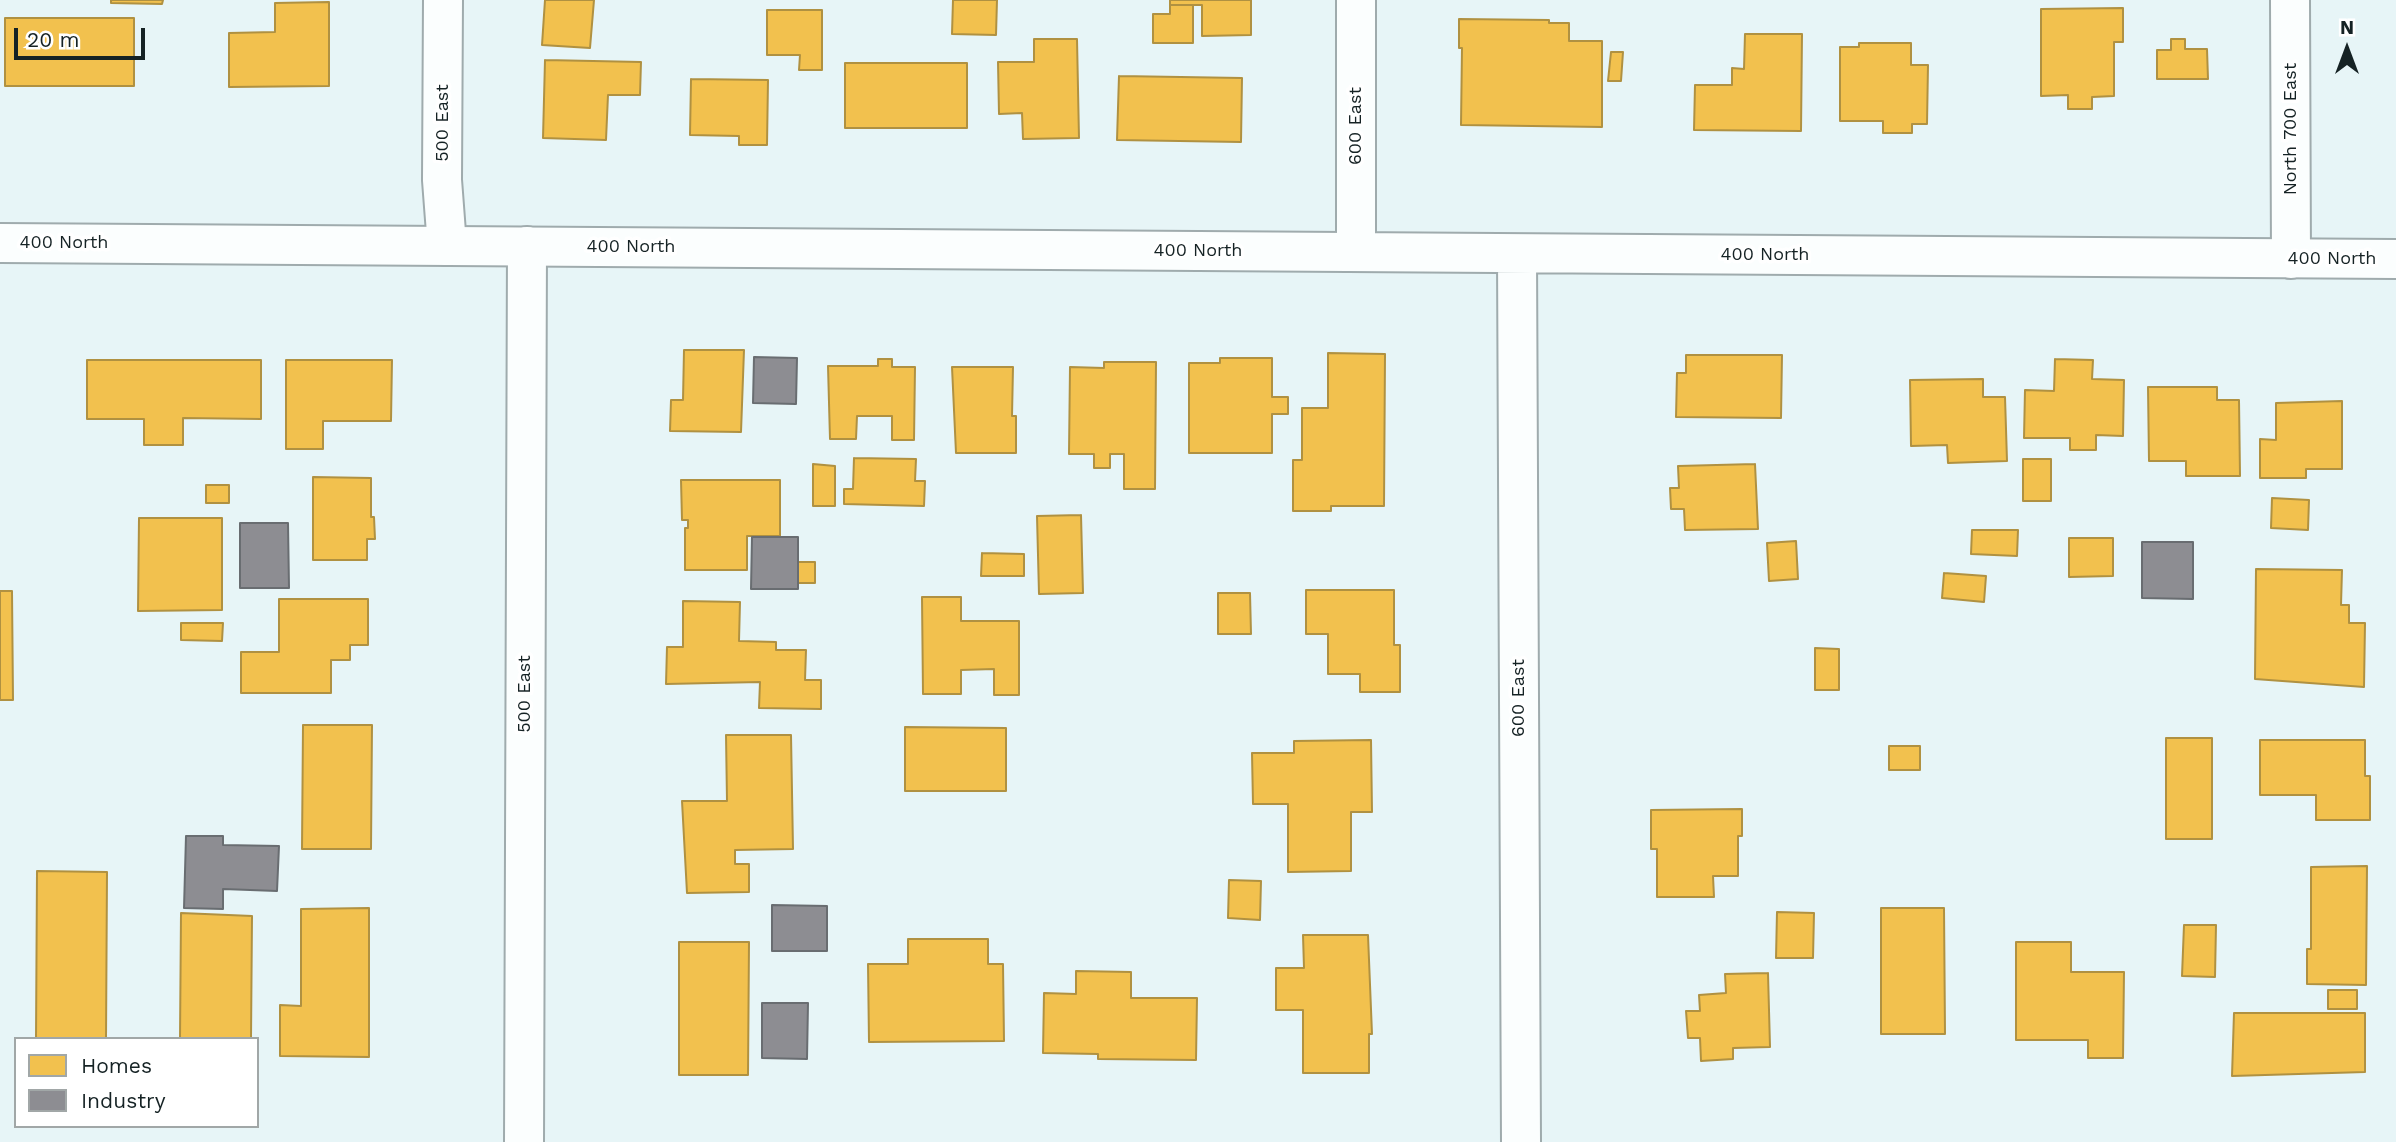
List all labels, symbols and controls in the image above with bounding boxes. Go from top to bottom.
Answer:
scale bar [18,14,149,58]
north arrow [2312,14,2382,84]
text: N [2340,16,2354,39]
text: 20 m [27,27,79,52]
street label: North 700 East [2280,63,2302,195]
street label: 500 East [432,84,454,162]
street label: 600 East [1345,87,1367,165]
street label: 400 North [20,232,108,254]
street label: 400 North [587,236,675,258]
street label: 400 North [1154,240,1242,262]
street label: 400 North [1721,244,1809,266]
street label: 400 North [2288,248,2376,270]
street label: 500 East [514,655,536,733]
street label: 600 East [1508,659,1530,737]
legend [14,1037,259,1128]
text: Homes [81,1053,152,1078]
text: Industry [81,1088,166,1113]

